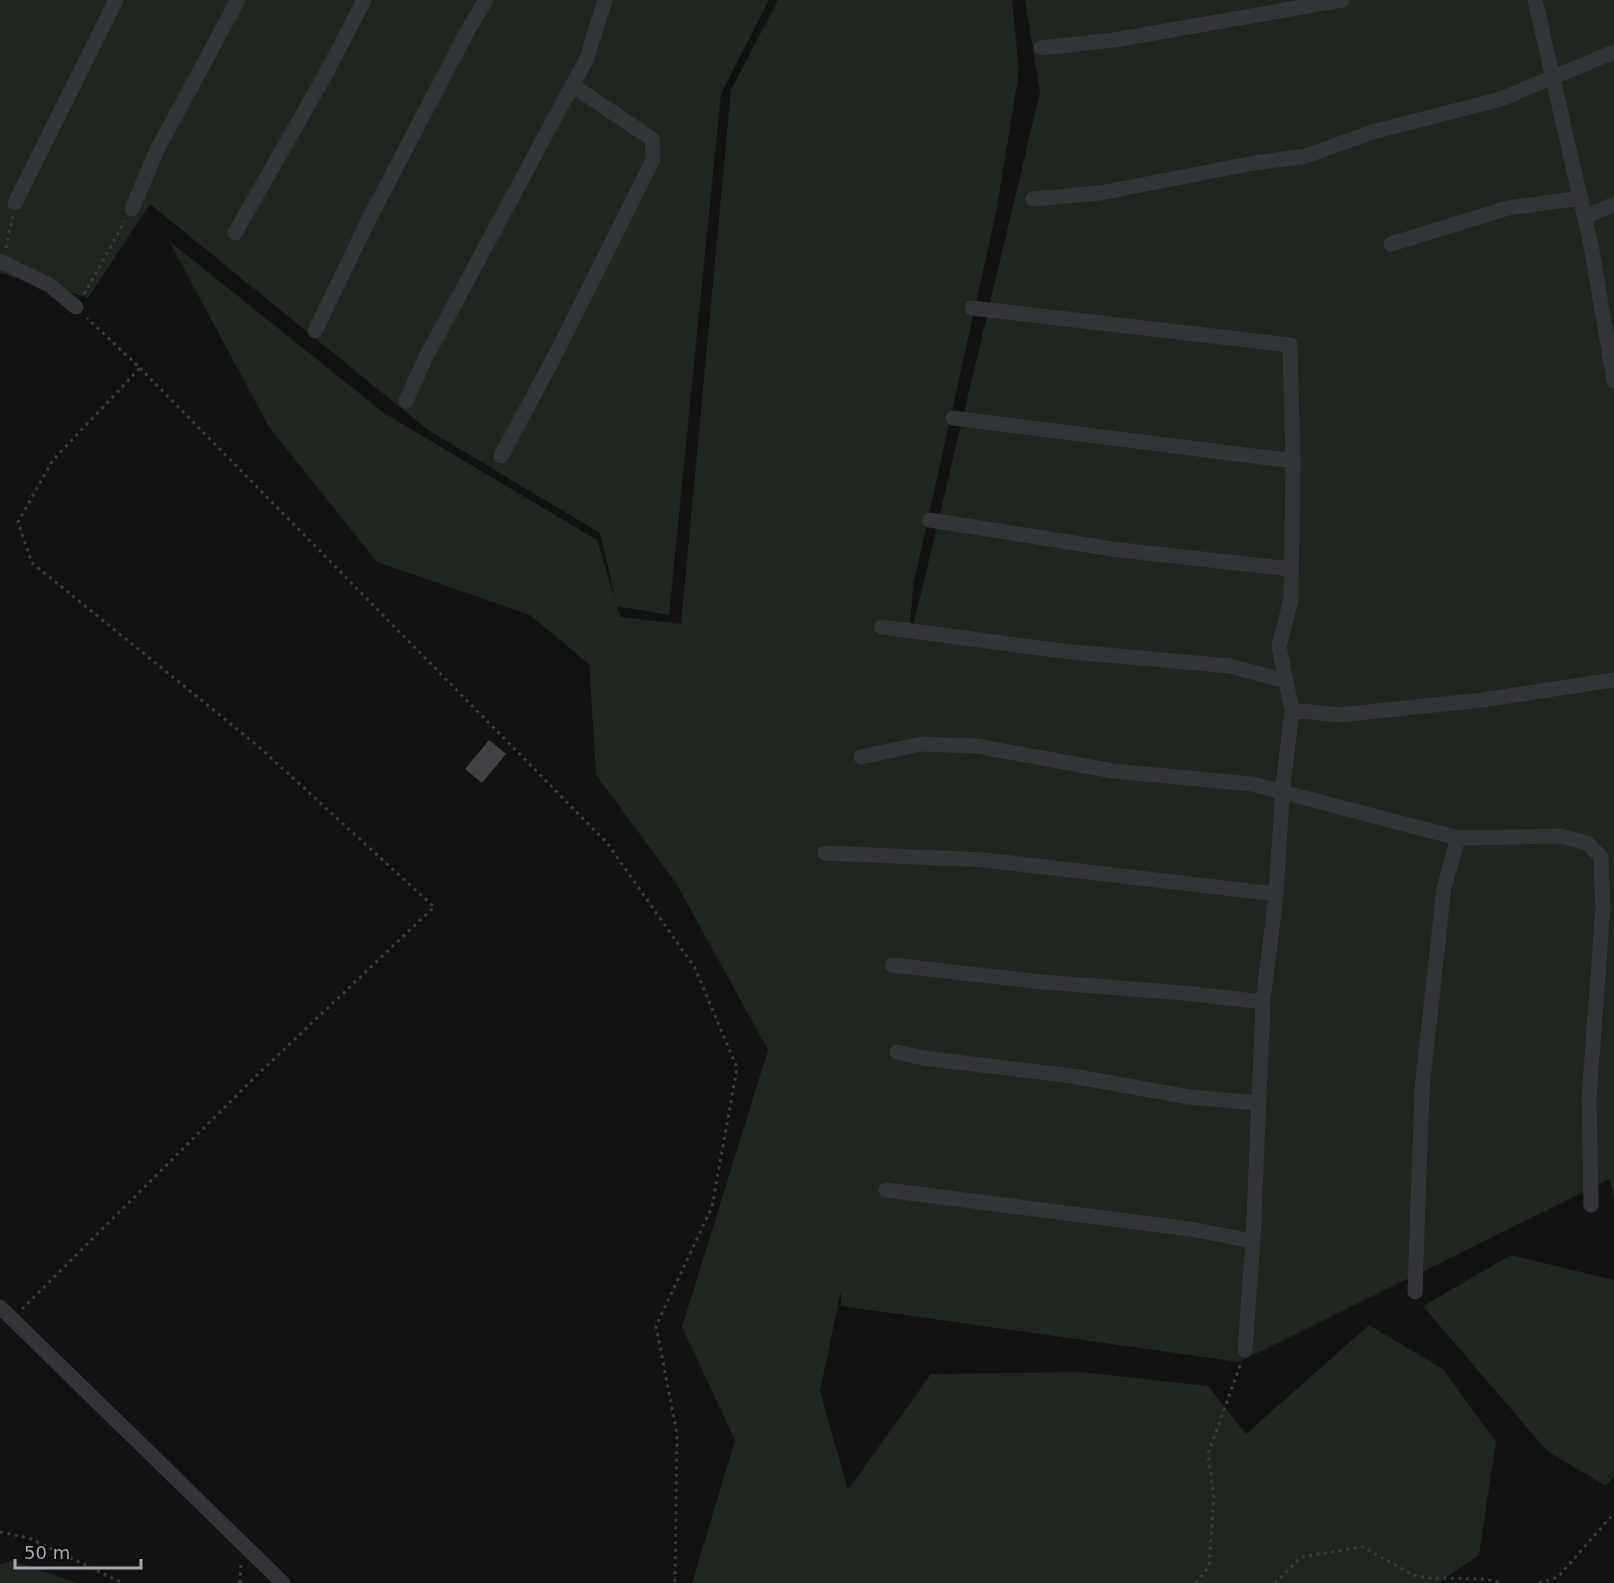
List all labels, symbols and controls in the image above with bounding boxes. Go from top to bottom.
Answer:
scale bar [15,1532,141,1570]
text: 50 m [24,1542,70,1563]

